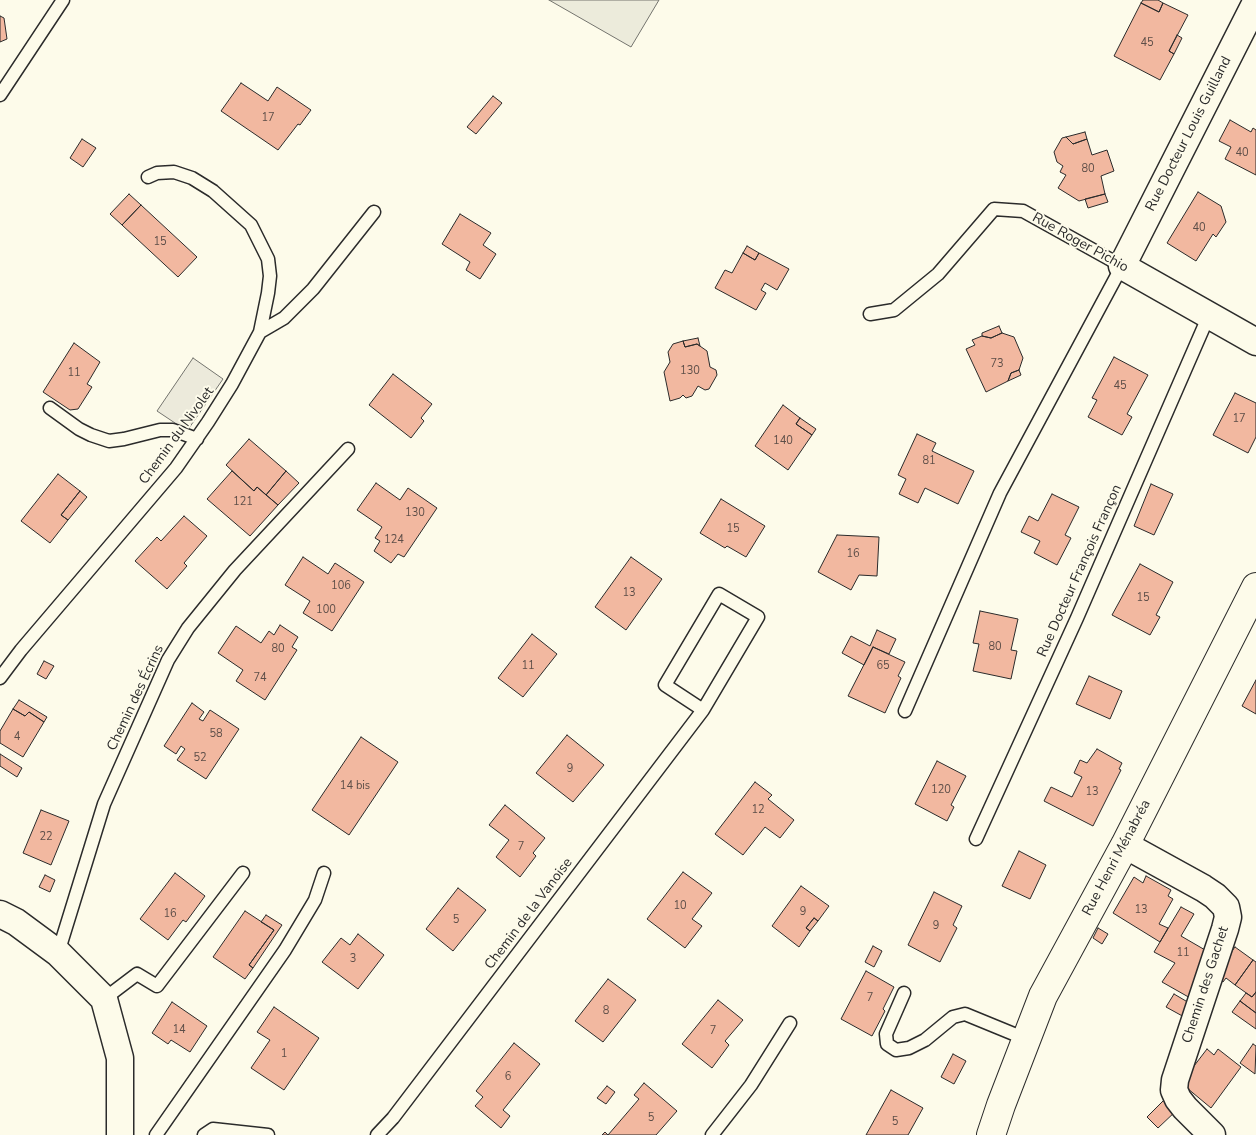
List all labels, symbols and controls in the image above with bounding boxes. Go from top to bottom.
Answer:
house number: 45 [1140,36,1154,50]
street label: Rue Docteur Louis Guilland [1143,54,1235,214]
house number: 17 [261,111,275,125]
house number: 40 [1235,146,1249,160]
house number: 80 [1081,162,1095,176]
street label: Rue Roger Pichio [1029,210,1131,276]
house number: 40 [1192,221,1206,235]
house number: 15 [153,235,167,249]
house number: 73 [990,357,1004,371]
house number: 130 [680,364,700,378]
house number: 11 [67,366,81,380]
house number: 45 [1113,379,1127,393]
street label: Chemin du Nivolet [136,384,218,488]
house number: 17 [1232,412,1246,426]
house number: 140 [773,434,793,448]
house number: 81 [922,454,936,468]
street label: Rue Docteur François Françon [1034,482,1126,660]
house number: 121 [233,495,253,509]
house number: 130 [405,506,425,520]
house number: 15 [726,522,740,536]
house number: 124 [384,533,404,547]
house number: 16 [846,547,860,561]
house number: 106 [331,579,351,593]
house number: 13 [622,586,636,600]
house number: 15 [1136,591,1150,605]
house number: 100 [316,603,336,617]
house number: 80 [988,640,1002,654]
street label: Chemin des Écrins [104,642,168,754]
house number: 80 [271,642,285,656]
house number: 11 [521,659,535,673]
house number: 65 [876,659,890,673]
house number: 74 [253,671,267,685]
house number: 58 [209,727,223,741]
house number: 4 [14,730,20,744]
house number: 52 [193,751,207,765]
house number: 9 [567,762,573,776]
house number: 14 bis [340,779,370,793]
house number: 120 [931,783,951,797]
house number: 13 [1085,785,1099,799]
street label: Rue Henri Ménabréa [1079,797,1155,919]
house number: 12 [751,803,765,817]
house number: 22 [39,830,53,844]
house number: 7 [518,840,524,854]
street label: Chemin de la Vanoise [482,855,576,973]
house number: 10 [673,899,687,913]
house number: 13 [1134,903,1148,917]
house number: 9 [800,905,806,919]
house number: 16 [163,907,177,921]
house number: 5 [453,913,459,927]
house number: 9 [933,919,939,933]
street label: Chemin des Gachet [1179,924,1233,1046]
house number: 11 [1176,946,1190,960]
house number: 3 [350,952,356,966]
house number: 7 [867,991,873,1005]
house number: 8 [603,1004,609,1018]
house number: 14 [172,1023,186,1037]
house number: 7 [710,1024,716,1038]
house number: 1 [281,1047,287,1061]
house number: 6 [505,1070,511,1084]
house number: 5 [648,1111,654,1125]
house number: 5 [892,1115,898,1129]

